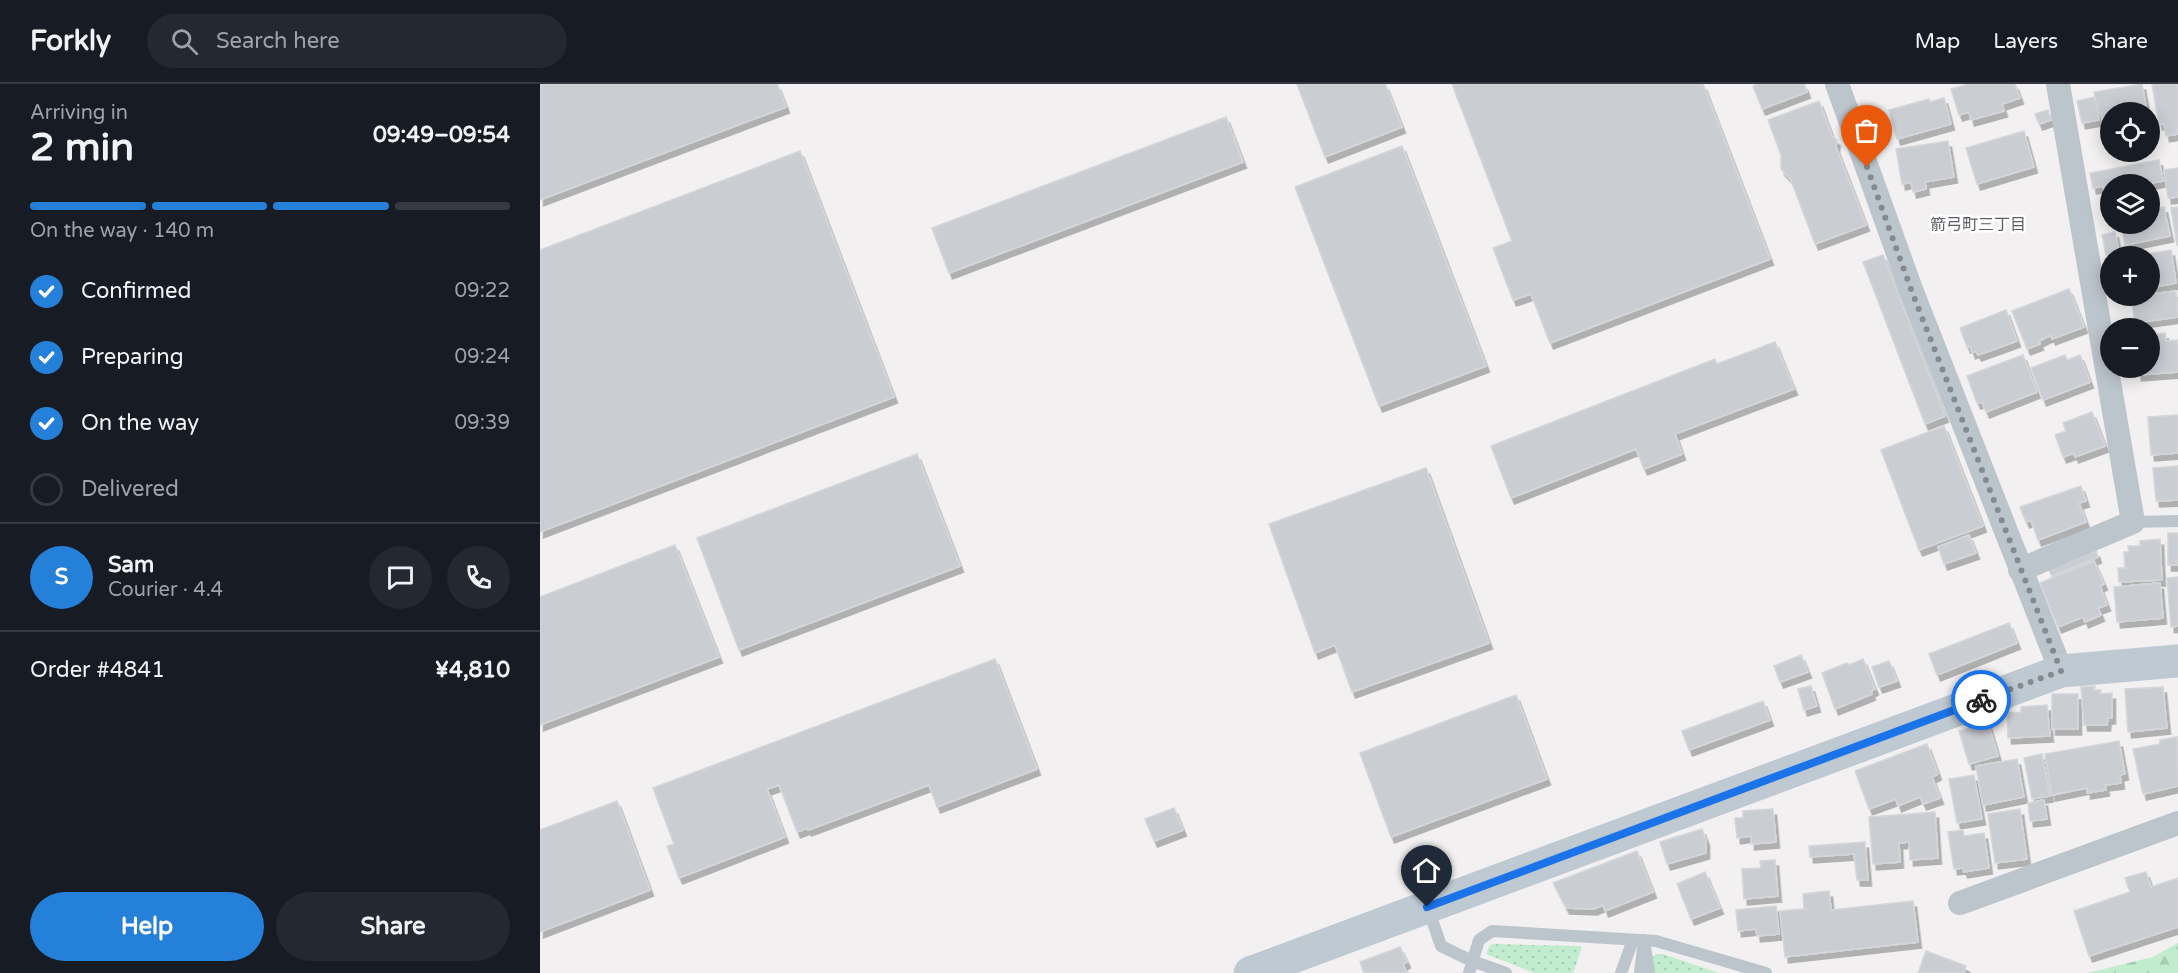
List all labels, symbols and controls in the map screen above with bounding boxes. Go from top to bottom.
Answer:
search box [147,14,567,68]
text: Forkly [30,24,111,58]
icon: search [168,25,201,58]
text: Search here [216,28,340,54]
text: Map [1915,29,1960,54]
text: Layers [1993,29,2058,54]
text: Share [2091,29,2148,54]
text: Arriving in [30,101,128,125]
map controls [2100,102,2160,378]
button: locate [2100,102,2160,162]
pin [1841,105,1892,167]
icon: bag [1850,114,1883,147]
text: 09:49–09:54 [373,122,510,148]
text: 2 min [30,124,134,171]
button: layers [2100,174,2160,234]
district label: 箭弓町三丁目 [1930,215,2026,235]
text: On the way · 140 m [30,219,214,243]
button: + [2100,246,2160,306]
icon: check [30,275,63,308]
text: Confirmed [81,278,191,304]
text: 09:22 [455,279,510,303]
button: − [2100,318,2160,378]
icon: check [30,341,63,374]
text: Preparing [81,344,184,370]
text: 09:24 [455,345,510,369]
icon: check [30,407,63,440]
text: On the way [81,410,199,436]
text: 09:39 [455,411,510,435]
text: Delivered [81,476,179,502]
button: chat [369,546,432,609]
button: phone [447,546,510,609]
text: Sam [108,552,154,578]
text: S [55,564,68,590]
text: Courier · 4.4 [108,578,223,602]
text: Order #4841 [30,657,165,683]
text: ¥4,810 [435,657,510,683]
courier [1951,670,2011,730]
icon: bike [1965,684,1998,717]
pin [1401,845,1452,907]
icon: home [1410,854,1443,887]
button: Help [30,892,264,961]
button: Share [276,892,510,961]

